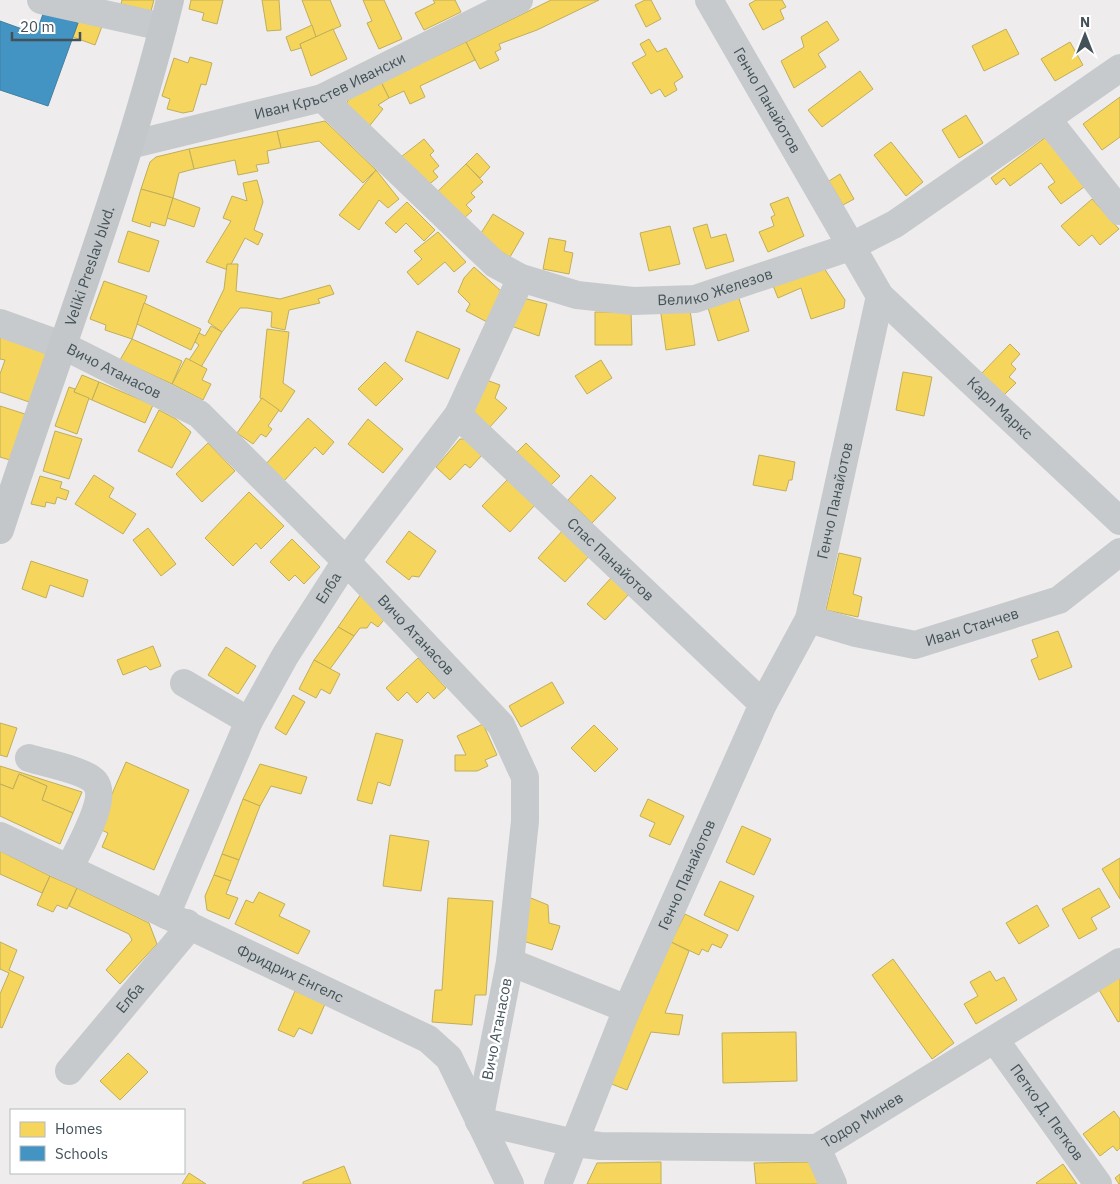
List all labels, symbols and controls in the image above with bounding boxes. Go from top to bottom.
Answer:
scale bar [12,10,80,42]
north arrow [1060,10,1110,60]
text: N [1080,13,1090,31]
text: 20 m [20,17,55,36]
street label: Генчо Панайотов [729,44,805,157]
street label: Иван Кръстев Ивански [252,48,409,123]
street label: Veliki Preslav blvd. [60,203,119,328]
street label: Велико Железов [657,264,775,309]
street label: Вичо Атанасов [64,339,165,403]
street label: Карл Маркс [963,373,1037,444]
street label: Генчо Панайотов [812,440,857,561]
street label: Спас Панайотов [563,513,658,605]
street label: Елба [311,569,345,607]
street label: Вичо Атанасов [374,591,459,679]
street label: Иван Станчев [923,603,1021,650]
street label: Генчо Панайотов [653,816,719,933]
street label: Фридрих Енгелс [234,940,347,1007]
street label: Вичо Атанасов [477,976,516,1082]
street label: Елба [111,979,148,1017]
street label: Петко Д. Петков [1006,1060,1088,1164]
street label: Тодор Минев [818,1088,906,1152]
legend [10,1109,185,1174]
text: Homes [55,1119,103,1138]
text: Schools [55,1144,108,1163]

